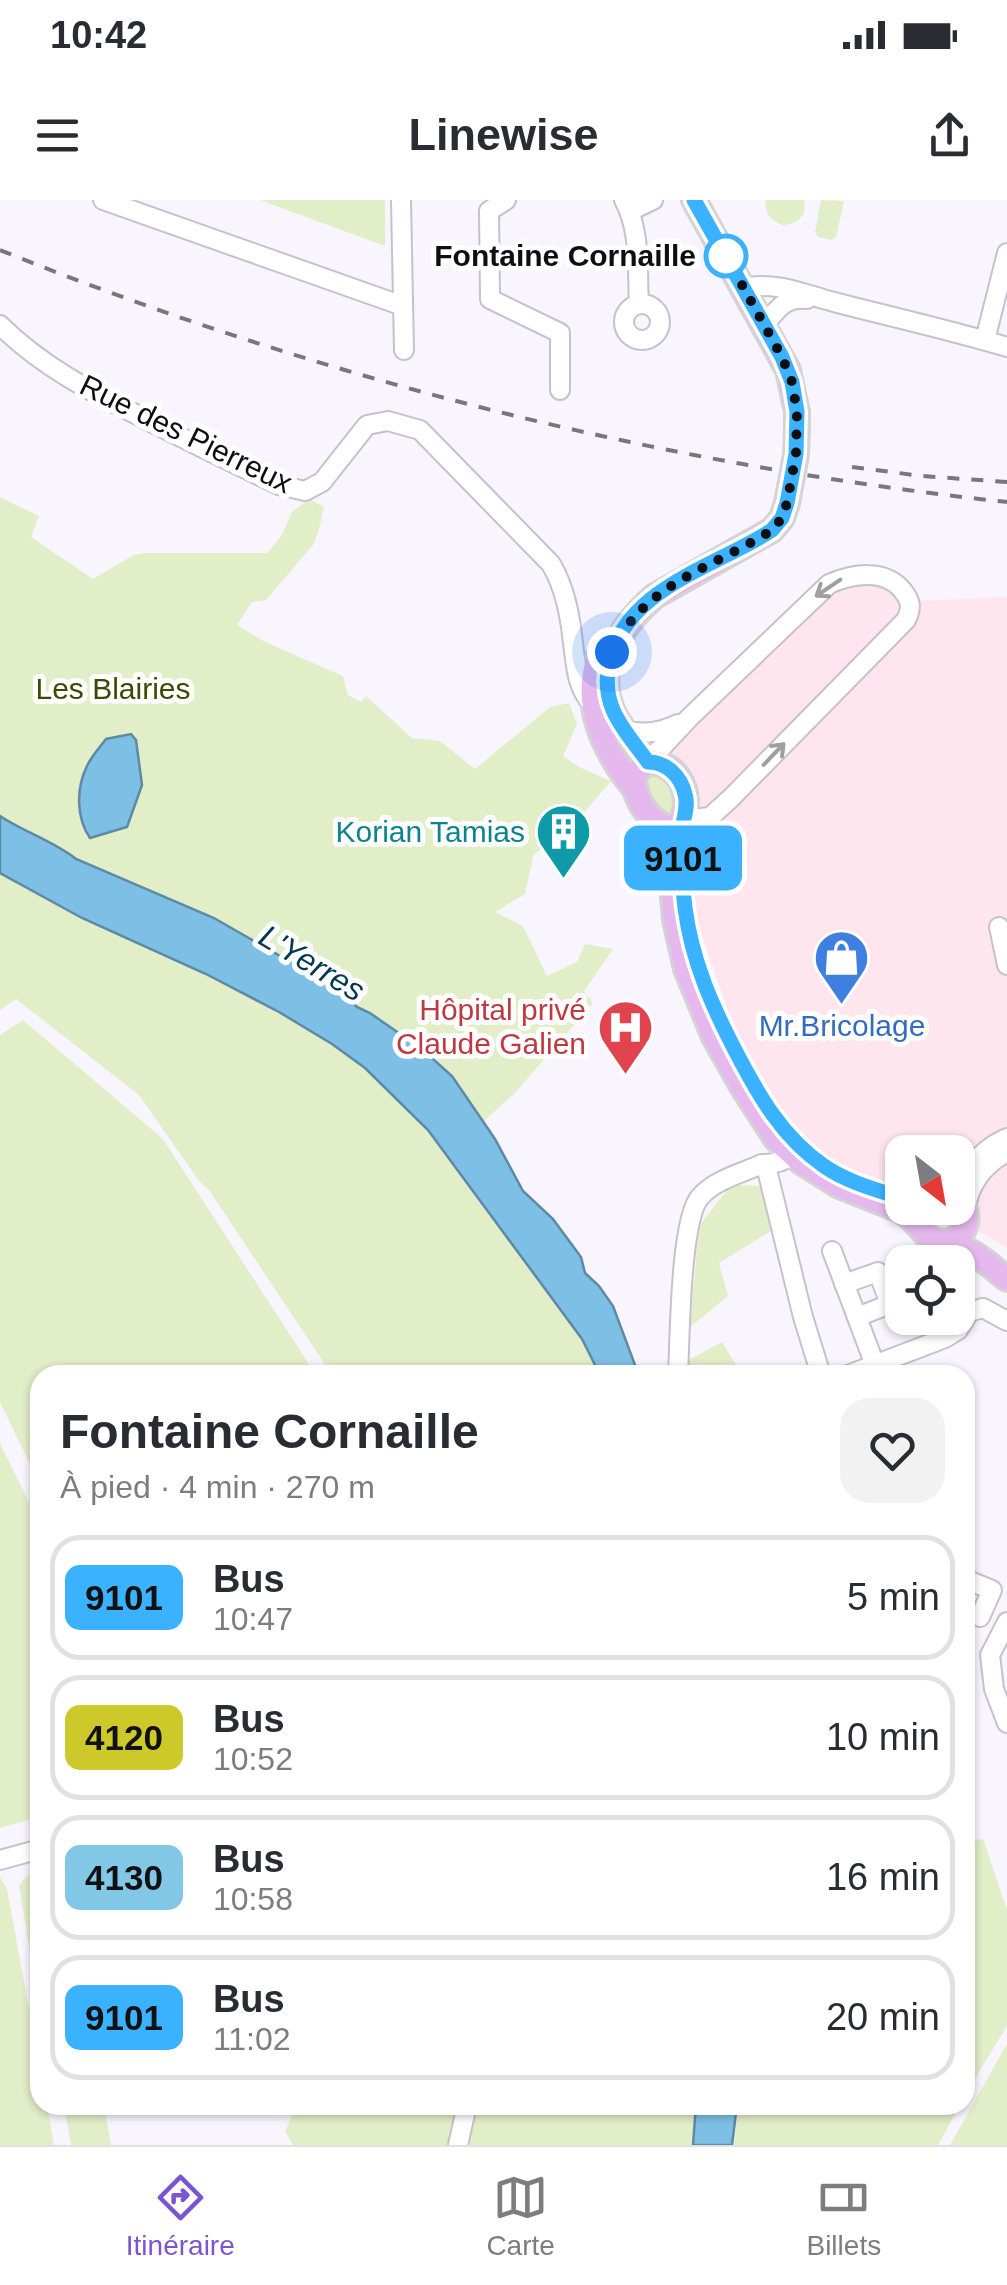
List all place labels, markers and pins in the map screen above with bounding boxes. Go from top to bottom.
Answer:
marker: Fontaine Cornaille [705,235,747,277]
place label: Fontaine Cornaille [434,239,696,272]
building icon: Korian Tamias [534,802,594,881]
place label: Korian Tamias [335,815,525,848]
shop icon: Mr.Bricolage [812,928,872,1007]
place label: Hôpital privé Claude Galien [396,993,586,1060]
hospital icon: Hôpital privé Claude Galien [595,997,655,1076]
place label: Mr.Bricolage [759,1009,925,1042]

